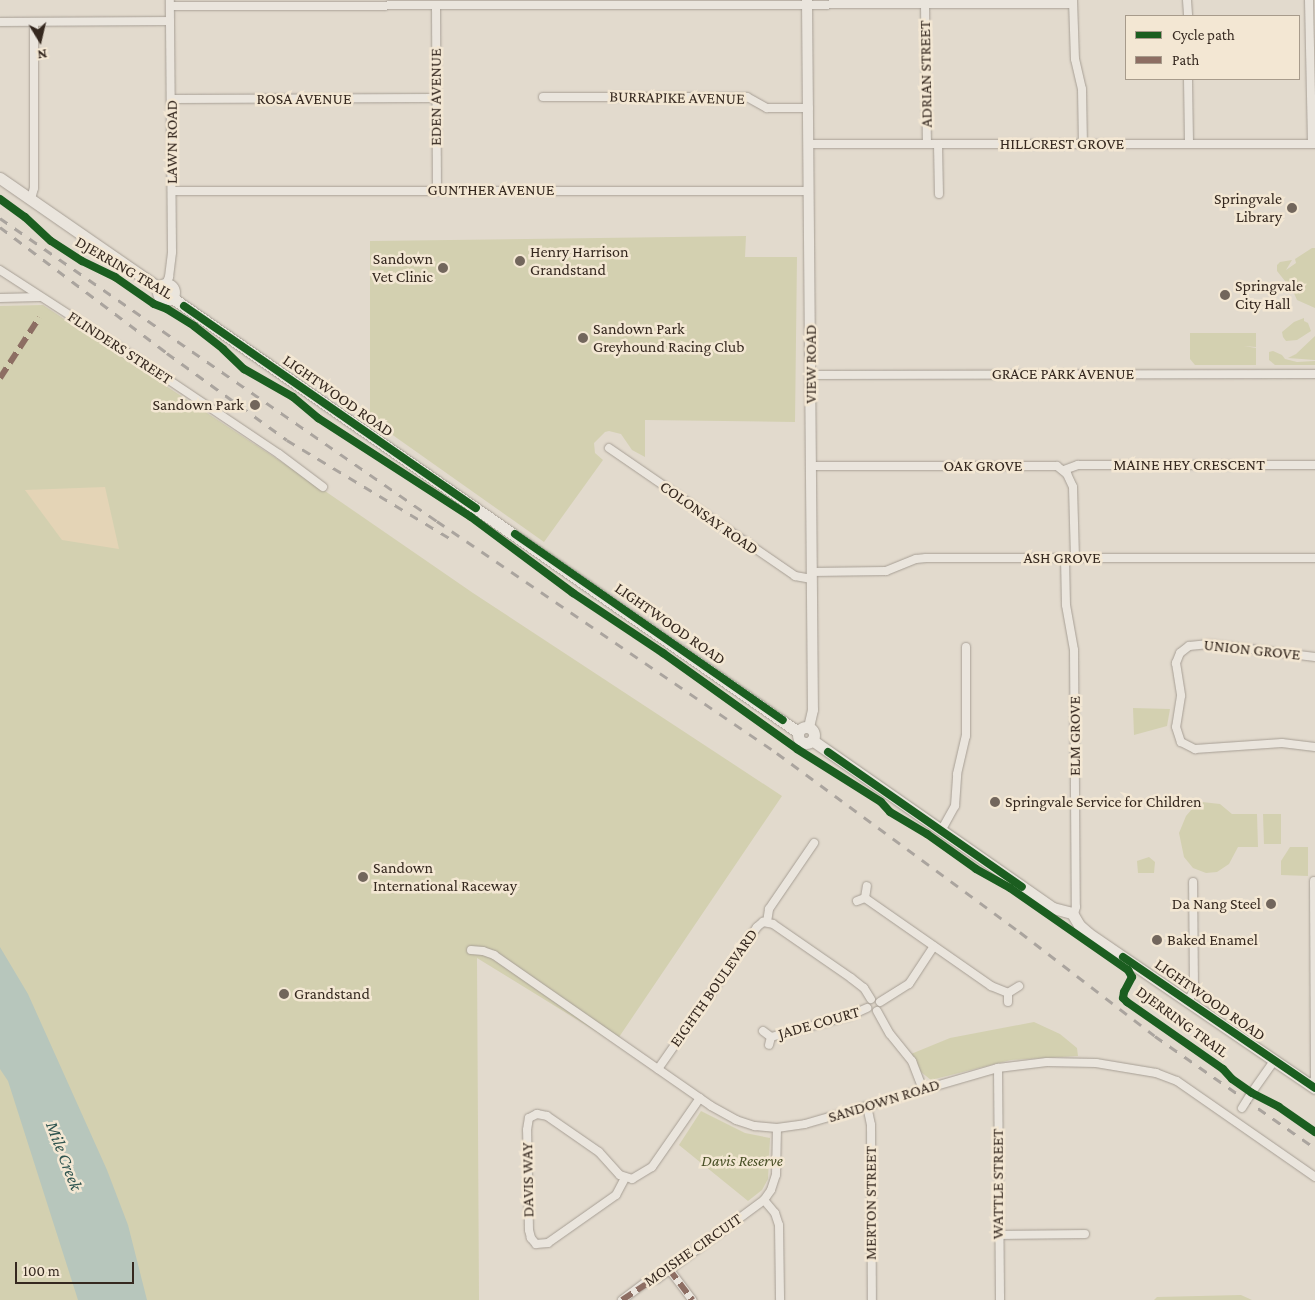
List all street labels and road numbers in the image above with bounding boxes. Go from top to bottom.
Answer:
street label: ADRIAN STREET [915,20,937,128]
street label: EDEN AVENUE [426,48,446,146]
street label: BURRAPIKE AVENUE [609,87,745,109]
street label: ROSA AVENUE [256,89,352,109]
street label: LAWN ROAD [162,100,182,184]
street label: HILLCREST GROVE [1000,134,1124,154]
street label: GUNTHER AVENUE [428,180,554,200]
street label: DJERRING TRAIL [72,232,176,304]
street label: FLINDERS STREET [64,307,176,389]
street label: VIEW ROAD [801,324,821,404]
street label: LIGHTWOOD ROAD [279,351,397,441]
street label: GRACE PARK AVENUE [992,364,1134,384]
street label: MAINE HEY CRESCENT [1113,455,1265,475]
street label: OAK GROVE [943,456,1023,476]
street label: COLONSAY ROAD [656,477,762,559]
street label: ASH GROVE [1023,548,1101,568]
street label: LIGHTWOOD ROAD [611,579,729,669]
street label: UNION GROVE [1203,635,1301,665]
street label: ELM GROVE [1065,696,1085,776]
street label: EIGHTH BOULEVARD [666,925,762,1051]
street label: LIGHTWOOD ROAD [1151,955,1269,1045]
street label: DJERRING TRAIL [1132,982,1232,1062]
street label: JADE COURT [776,1002,862,1044]
street label: SANDOWN ROAD [826,1075,942,1127]
street label: WATTLE STREET [988,1129,1008,1239]
street label: DAVIS WAY [518,1142,538,1218]
street label: MERTON STREET [861,1146,881,1260]
street label: MOISHE CIRCUIT [640,1209,746,1291]

